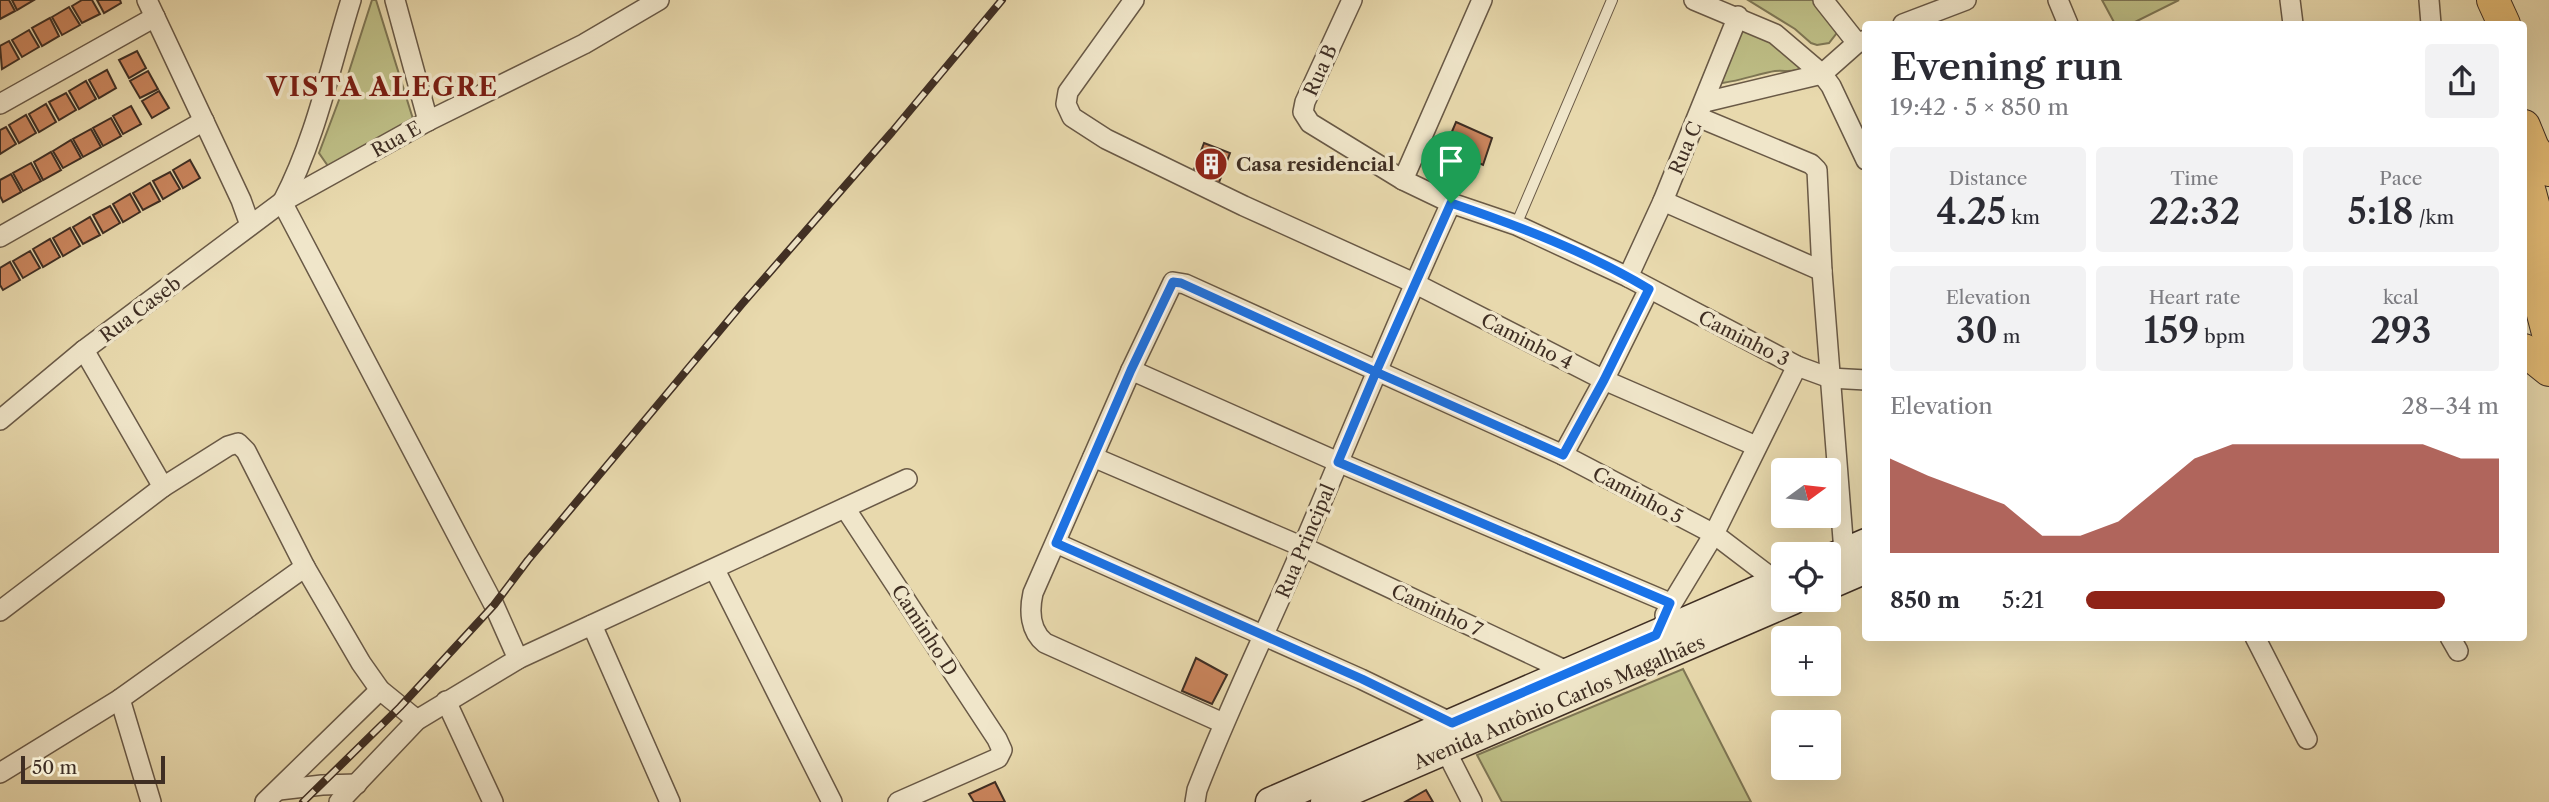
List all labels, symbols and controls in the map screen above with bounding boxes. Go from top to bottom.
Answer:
street label: Rua B [1299,41,1342,99]
text: Evening run [1890,43,2123,90]
button: share [2425,44,2499,118]
district label: VISTA ALEGRE [266,71,499,103]
text: 19:42 · 5 × 850 m [1890,93,2069,121]
street label: Rua E [367,116,425,162]
street label: Rua C [1664,118,1707,178]
pin [1421,131,1481,203]
icon: arrive [1432,142,1470,180]
building icon: Casa residencial [1192,145,1230,183]
place label: Casa residencial [1236,153,1395,176]
text: Distance [1949,167,2027,190]
text: Time [2170,167,2219,190]
text: Pace [2379,167,2422,190]
text: 4.25 [1936,190,2006,233]
text: 22:32 [2149,190,2240,233]
text: 5:18 [2347,190,2414,233]
text: km [2006,206,2040,229]
text: /km [2414,206,2454,229]
street label: Rua Caseb [95,271,185,347]
text: Elevation [1946,286,2031,309]
text: Heart rate [2149,286,2240,309]
text: kcal [2383,286,2419,309]
street label: Caminho 3 [1694,306,1793,371]
street label: Caminho 4 [1477,309,1576,374]
text: 30 [1956,309,1998,352]
text: 159 [2144,309,2199,352]
text: 293 [2370,309,2431,352]
text: m [1998,325,2020,348]
text: bpm [2199,325,2245,348]
text: Elevation [1890,392,1993,420]
text: 28–34 m [2402,392,2499,420]
north arrow [1771,458,1841,528]
map controls [1771,458,1841,780]
street label: Caminho 5 [1589,462,1687,529]
street label: Rua Principal [1271,480,1340,602]
button: locate [1771,542,1841,612]
street label: Caminho 7 [1388,579,1487,642]
street label: Caminho D [887,580,963,680]
text: 850 m [1890,586,1960,614]
text: 5:21 [2002,586,2044,614]
button: + [1771,626,1841,696]
street label: Avenida Antônio Carlos Magalhães [1409,630,1708,775]
button: − [1771,710,1841,780]
scale bar [21,753,164,785]
text: 50 m [32,756,77,779]

